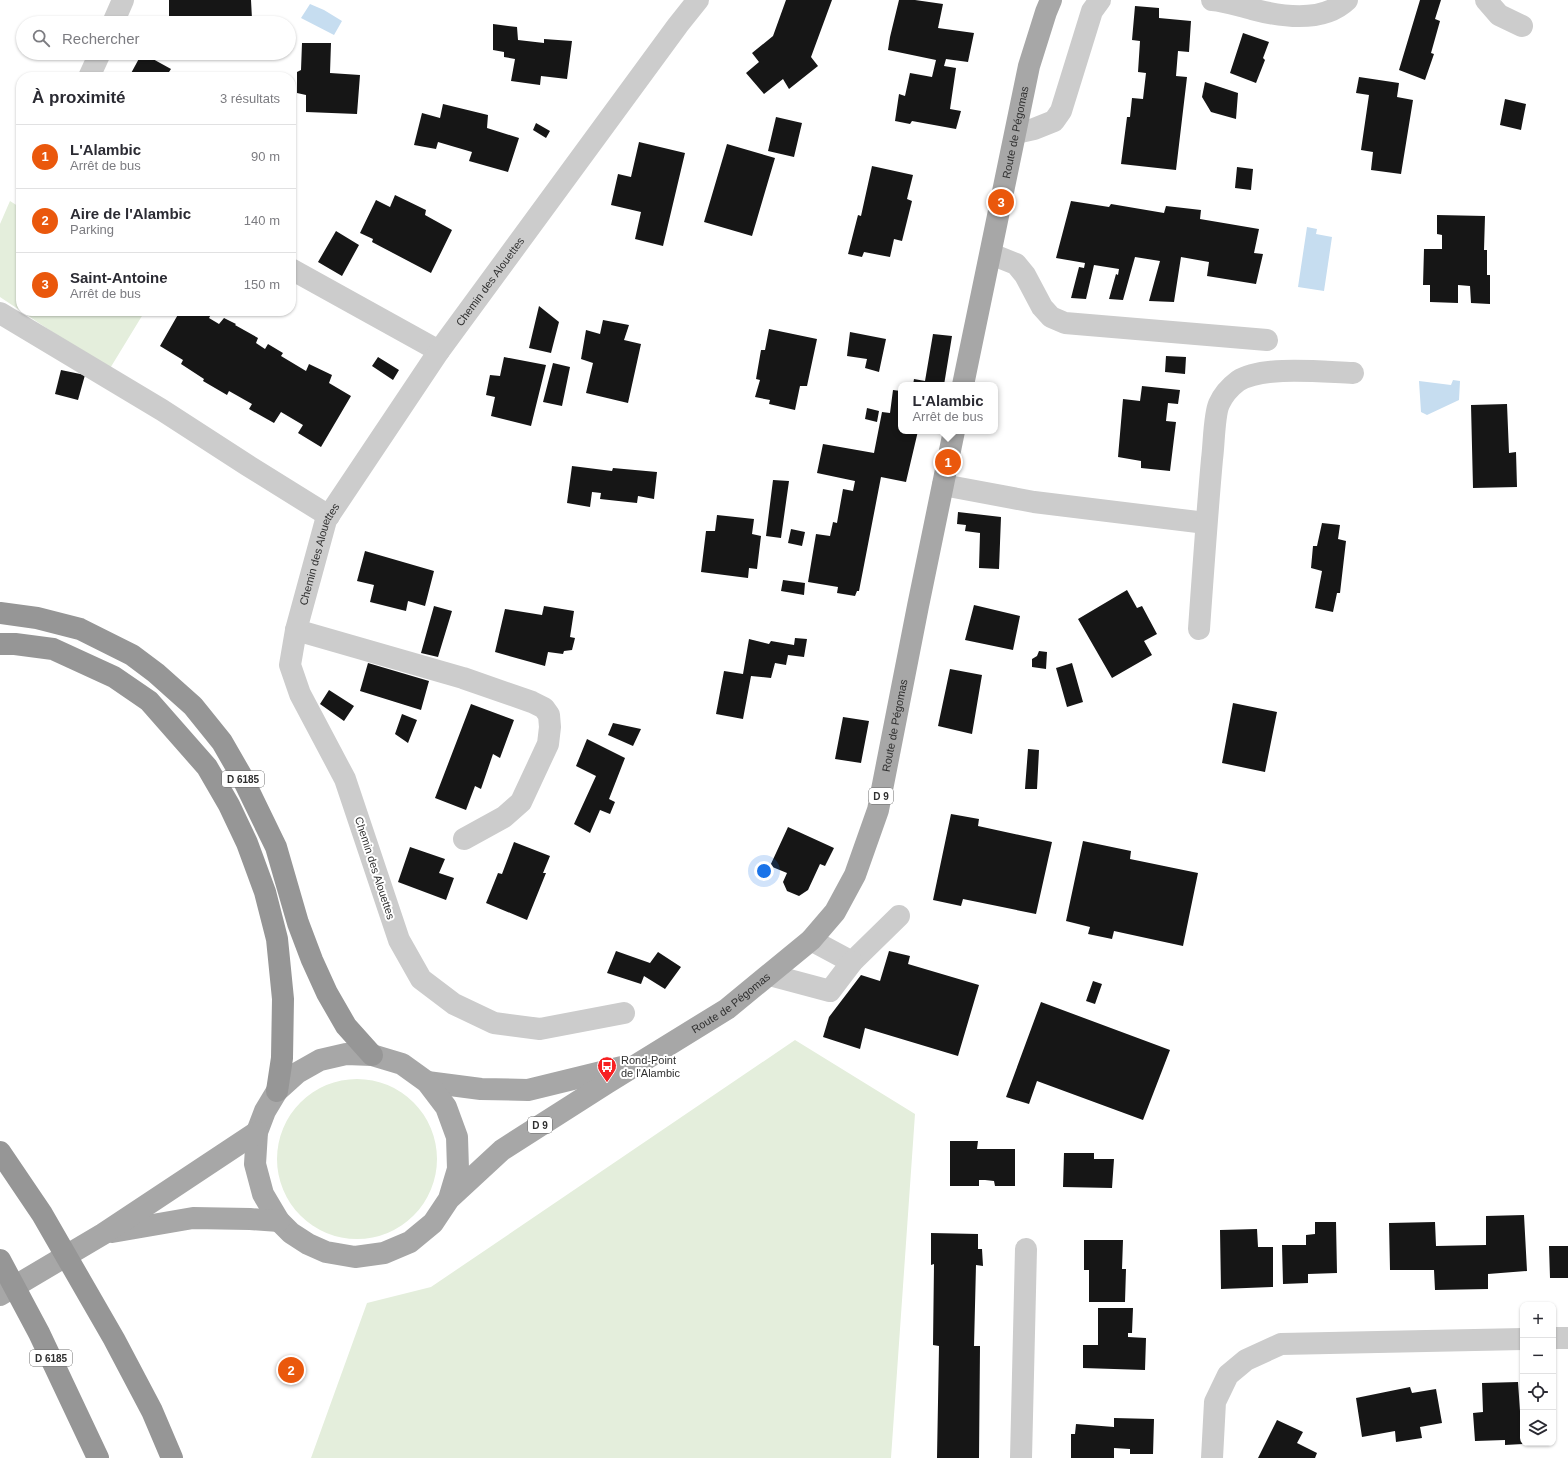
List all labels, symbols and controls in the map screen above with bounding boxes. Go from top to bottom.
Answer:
search box [16,16,296,60]
icon: search [30,27,52,49]
text: Rechercher [62,30,140,47]
street label: Route de Pégomas [1000,84,1031,180]
text: À proximité [32,88,126,107]
text: 3 résultats [220,91,280,106]
text: L'Alambic [70,141,141,158]
text: 1 [41,149,49,164]
text: 90 m [251,149,280,164]
text: Arrêt de bus [70,158,141,173]
pin: 3 [988,187,1014,217]
text: Aire de l'Alambic [70,205,191,222]
text: 2 [41,213,49,228]
text: 140 m [244,213,280,228]
text: Parking [70,222,114,237]
street label: Chemin des Alouettes [453,234,527,328]
text: Saint-Antoine [70,269,168,286]
text: 3 [41,277,49,292]
text: 150 m [244,277,280,292]
text: Arrêt de bus [70,286,141,301]
popup [898,382,998,434]
text: L'Alambic [912,392,984,409]
text: Arrêt de bus [912,409,983,424]
pin: 1 [935,447,961,477]
street label: Chemin des Alouettes [297,500,342,607]
street label: Route de Pégomas [880,678,910,773]
road number: D 6185 [222,771,264,787]
road number: D 9 [869,788,893,804]
street label: Chemin des Alouettes [353,815,397,921]
your location [754,861,774,881]
street label: Route de Pégomas [689,970,773,1035]
place label: Rond-Point de l'Alambic [621,1054,680,1079]
bus stop icon: Rond-Point de l'Alambic [596,1055,618,1083]
road number: D 9 [528,1117,552,1133]
map controls [1520,1302,1556,1446]
button: + [1520,1302,1556,1338]
button: − [1520,1338,1556,1374]
road number: D 6185 [30,1350,72,1366]
pin: 2 [278,1355,304,1385]
button: locate [1520,1374,1556,1410]
button: layers [1520,1410,1556,1446]

